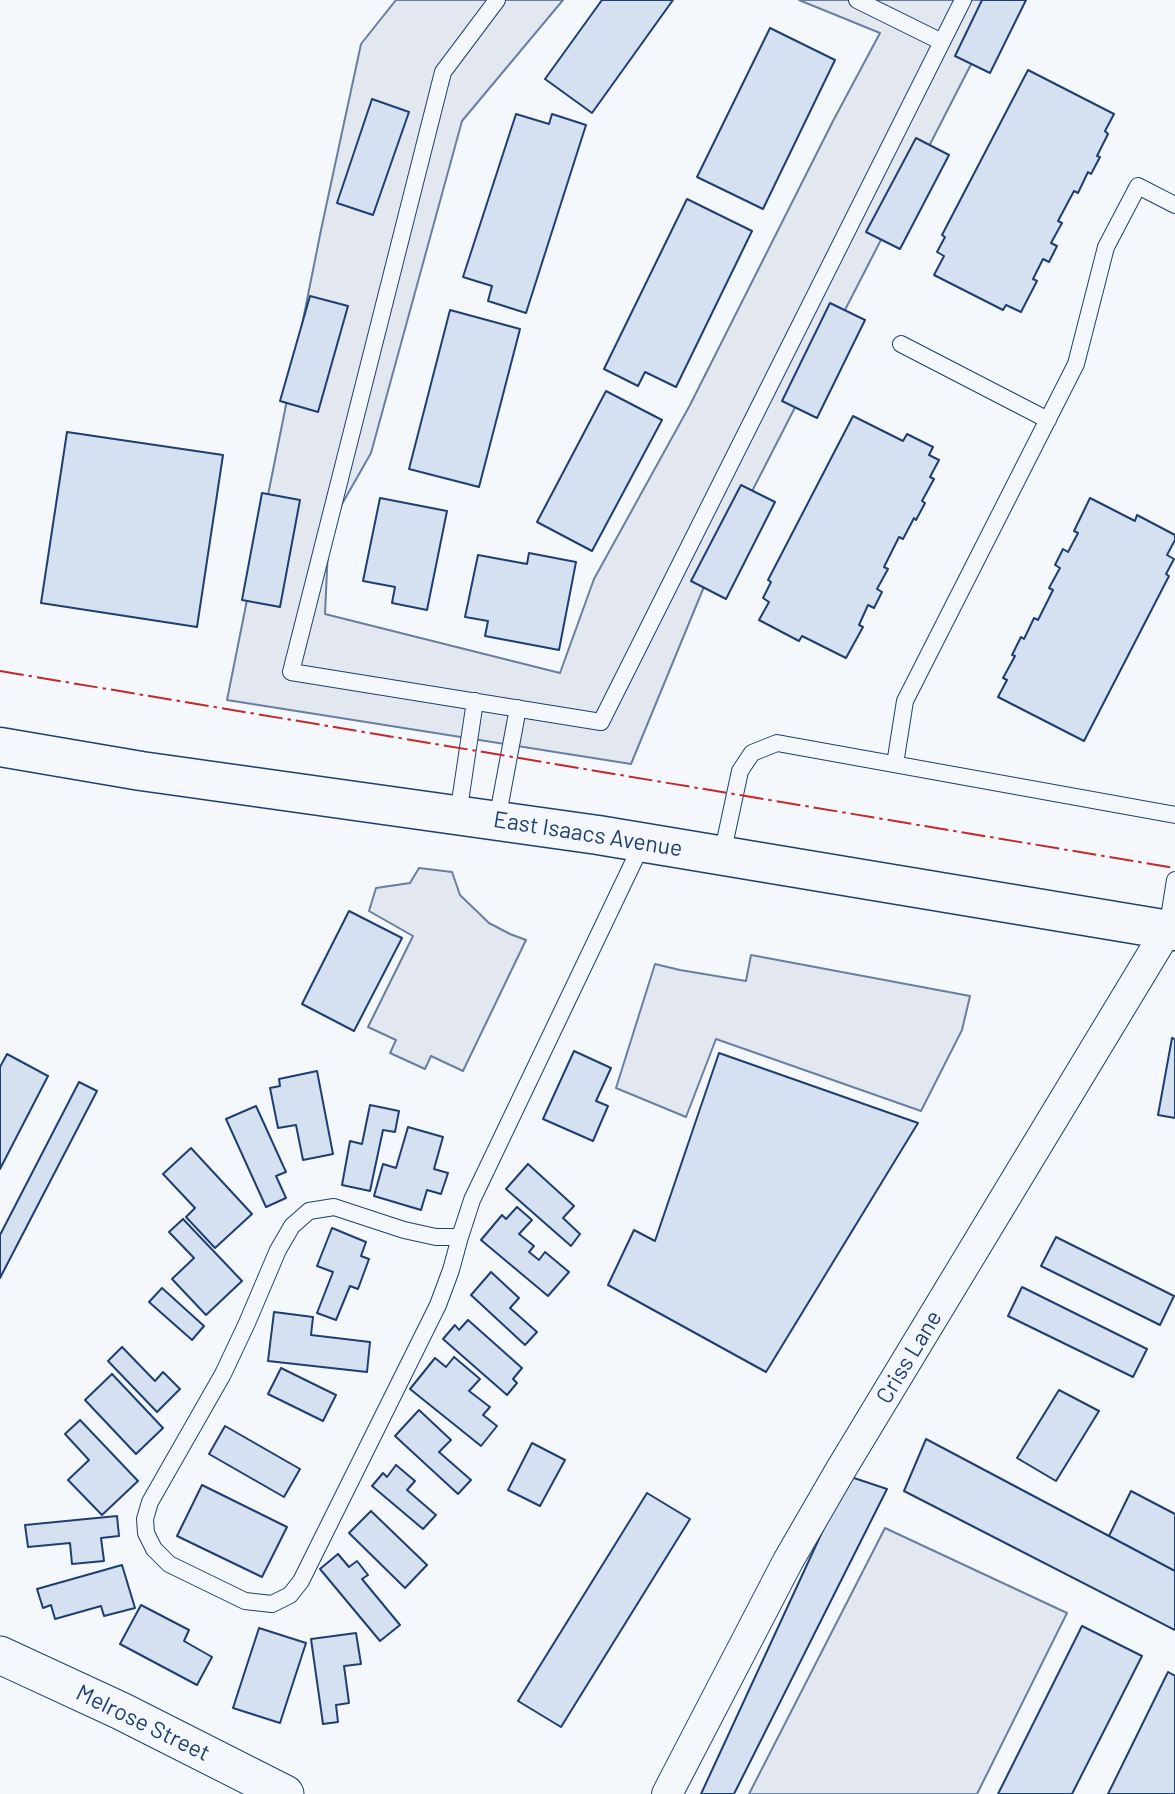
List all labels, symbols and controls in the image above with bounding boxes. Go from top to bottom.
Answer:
street label: East Isaacs Avenue [492,805,684,863]
street label: Criss Lane [870,1305,948,1409]
street label: Melrose Street [72,1679,214,1767]

